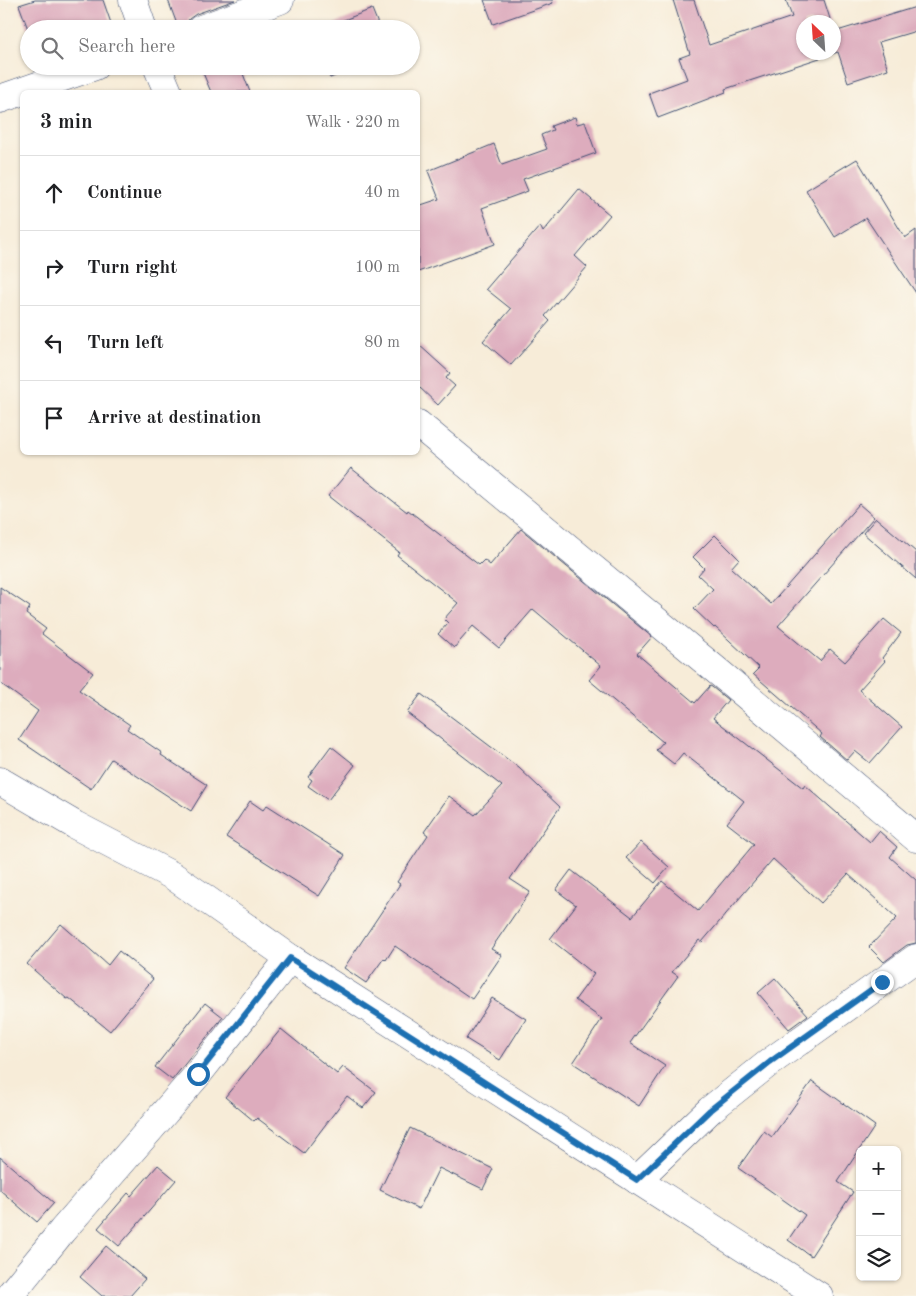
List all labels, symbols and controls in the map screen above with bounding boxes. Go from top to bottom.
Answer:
north arrow [796,15,841,60]
search box [20,20,420,75]
icon: search [38,34,66,62]
text: Search here [78,38,175,57]
text: 3 min [40,112,93,133]
text: Walk · 220 m [305,115,400,131]
icon: ahead [40,179,68,207]
text: Continue [87,184,162,203]
text: 40 m [364,185,400,201]
icon: right [40,254,68,282]
text: Turn right [87,259,177,278]
text: 100 m [355,260,400,276]
icon: left [40,329,68,357]
text: Turn left [87,334,164,353]
text: 80 m [364,335,400,351]
icon: arrive [40,404,68,432]
text: Arrive at destination [87,409,261,428]
route end [871,971,894,994]
route start [187,1063,210,1086]
map controls [856,1146,901,1281]
button: + [856,1146,901,1191]
button: − [856,1191,901,1236]
button: layers [856,1236,901,1281]

